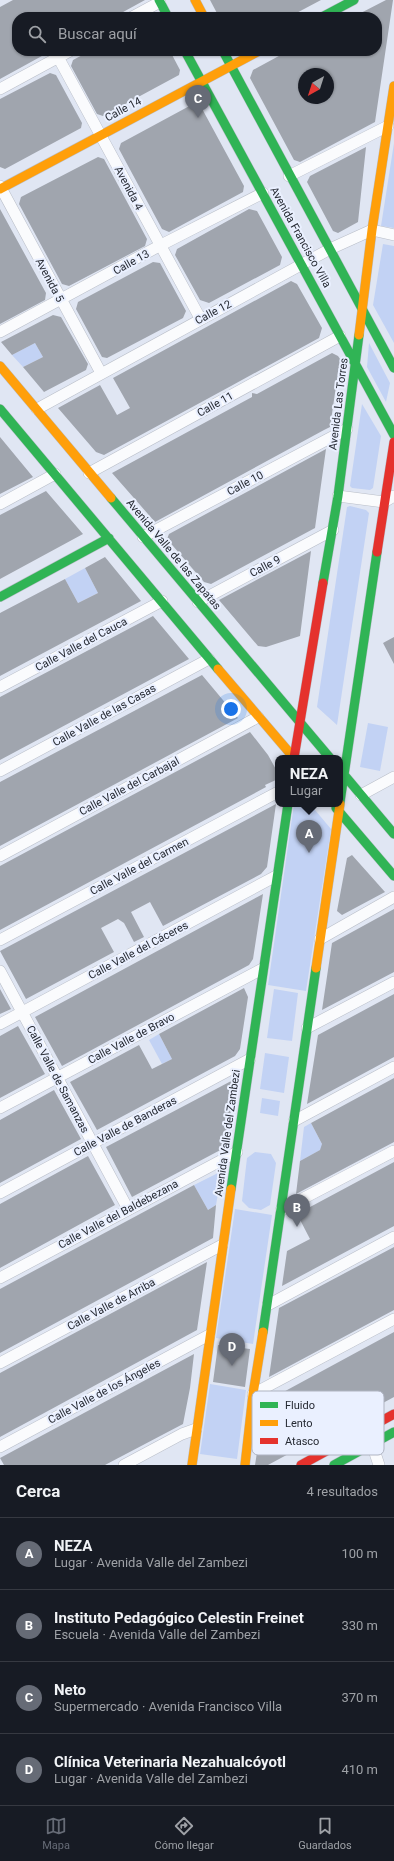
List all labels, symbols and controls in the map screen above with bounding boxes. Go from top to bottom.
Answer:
search box [12,12,382,56]
icon: search [26,23,48,45]
text: Buscar aquí [58,25,137,43]
north arrow [298,68,334,104]
pin: C [185,85,211,118]
street label: Calle 14 [103,94,144,124]
street label: Avenida 4 [112,164,146,212]
street label: Avenida Francisco Villa [267,185,334,290]
street label: Calle 13 [111,247,152,278]
street label: Avenida 5 [33,256,67,304]
street label: Calle 12 [193,297,234,327]
street label: Avenida Las Torres [326,357,351,451]
street label: Calle 11 [195,389,236,420]
street label: Calle 10 [225,468,266,498]
street label: Avenida Valle de las Zapatas [124,496,224,612]
street label: Calle 9 [248,553,283,580]
street label: Calle Valle del Cauca [33,615,129,674]
street label: Calle Valle de las Casas [50,681,158,749]
your location [221,699,241,719]
street label: Calle Valle del Carbajal [77,755,181,818]
popup [275,755,343,807]
text: NEZA [290,765,328,783]
text: Lugar [290,783,323,798]
pin: A [296,820,322,853]
street label: Calle Valle del Carmen [88,835,191,898]
street label: Calle Valle del Cáceres [86,918,191,982]
street label: Calle Valle de Bravo [86,1010,177,1067]
street label: Calle Valle de Samanzas [24,1023,92,1135]
street label: Avenida Valle del Zambezi [212,1069,243,1197]
street label: Calle Valle de Banderas [72,1094,179,1159]
street label: Calle Valle del Baldebezana [56,1177,181,1252]
pin: B [284,1194,310,1227]
street label: Calle Valle de Arriba [65,1276,158,1333]
pin: D [219,1333,245,1366]
street label: Calle Valle de los Ángeles [46,1356,163,1427]
legend [252,1391,384,1455]
text: Fluido [285,1399,315,1412]
text: Lento [285,1417,313,1430]
text: Atasco [285,1435,319,1448]
text: Cerca [16,1481,60,1501]
text: 4 resultados [306,1484,378,1499]
text: NEZA [54,1537,92,1555]
text: A [25,1546,33,1561]
text: 100 m [341,1546,378,1561]
text: Lugar · Avenida Valle del Zambezi [54,1555,248,1570]
text: Instituto Pedagógico Celestin Freinet [54,1609,304,1627]
text: B [25,1618,33,1633]
text: 330 m [341,1618,378,1633]
text: Escuela · Avenida Valle del Zambezi [54,1627,260,1642]
text: Neto [54,1681,86,1699]
text: C [25,1690,33,1705]
text: 370 m [341,1690,378,1705]
text: Supermercado · Avenida Francisco Villa [54,1699,282,1714]
text: Clínica Veterinaria Nezahualcóyotl [54,1753,286,1771]
text: D [25,1762,33,1777]
text: 410 m [341,1762,378,1777]
text: Lugar · Avenida Valle del Zambezi [54,1771,248,1786]
tab: Mapa [42,1815,70,1852]
tab: Cómo llegar [155,1815,214,1852]
tab: Guardados [298,1815,352,1852]

